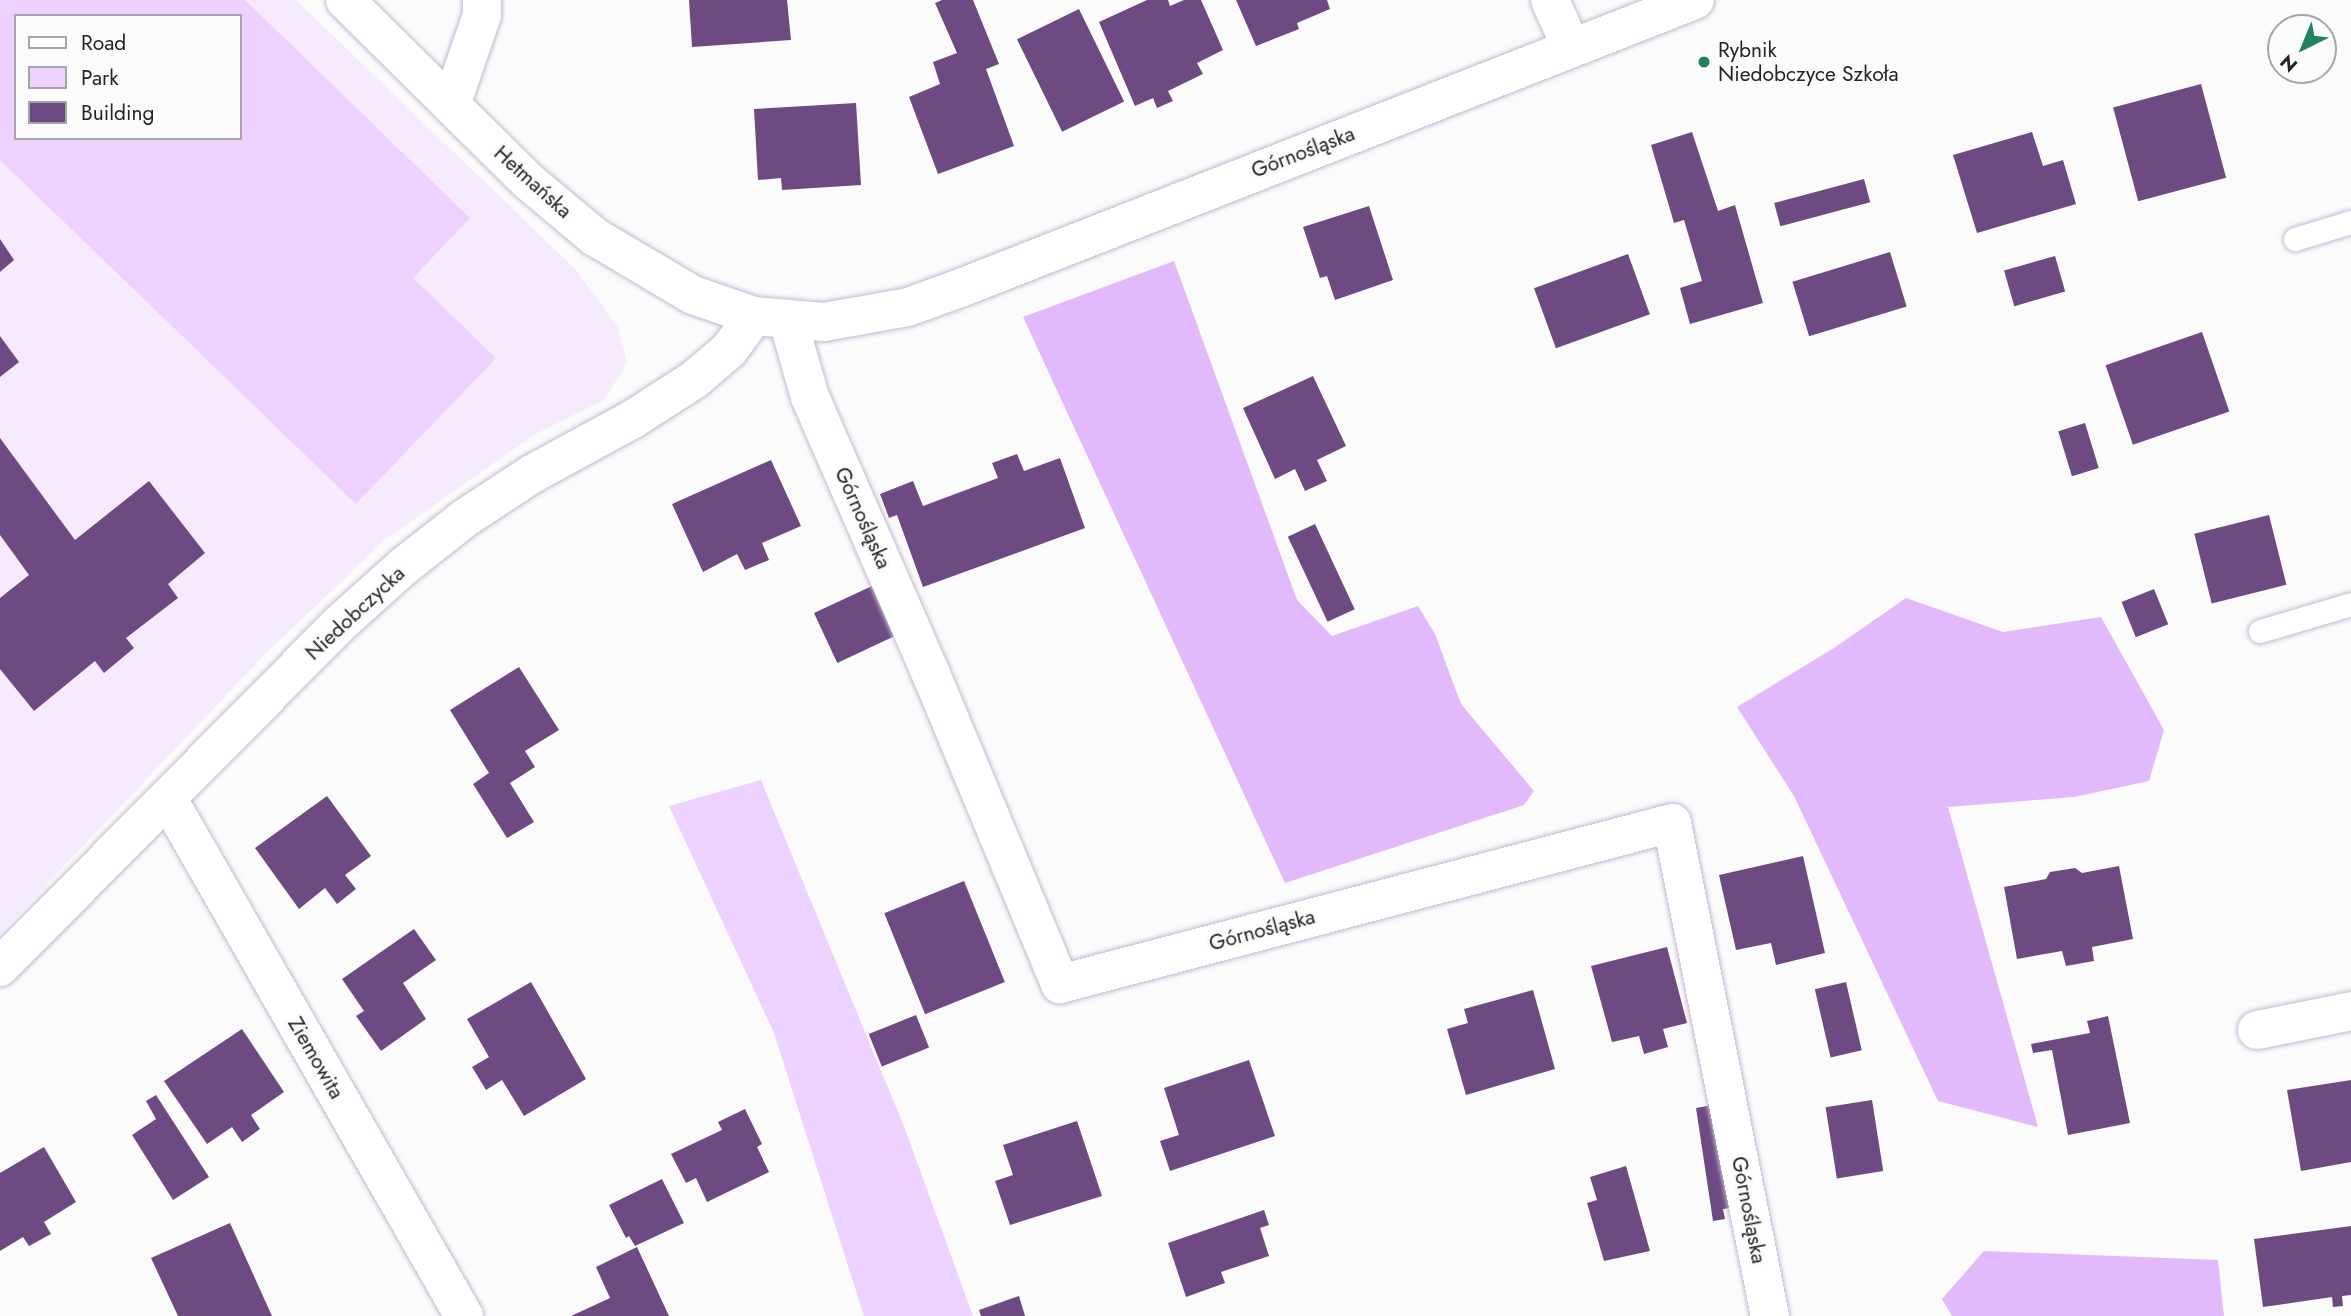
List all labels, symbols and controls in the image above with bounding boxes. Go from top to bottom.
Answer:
legend [14,14,242,140]
north arrow [2267,14,2337,84]
text: Road [81,28,126,58]
place label: Rybnik Niedobczyce Szkoła [1718,37,1899,87]
text: N [2274,48,2303,78]
marker: Rybnik Niedobczyce Szkoła [1696,54,1712,70]
text: Park [81,63,118,93]
text: Building [81,98,154,128]
street label: Górnośląska [1248,121,1358,183]
street label: Hetmańska [489,140,577,224]
street label: Górnośląska [829,463,897,573]
street label: Niedobczycka [300,561,410,665]
street label: Górnośląska [1206,904,1318,956]
street label: Ziemowita [283,1013,349,1103]
street label: Górnośląska [1726,1154,1772,1266]

